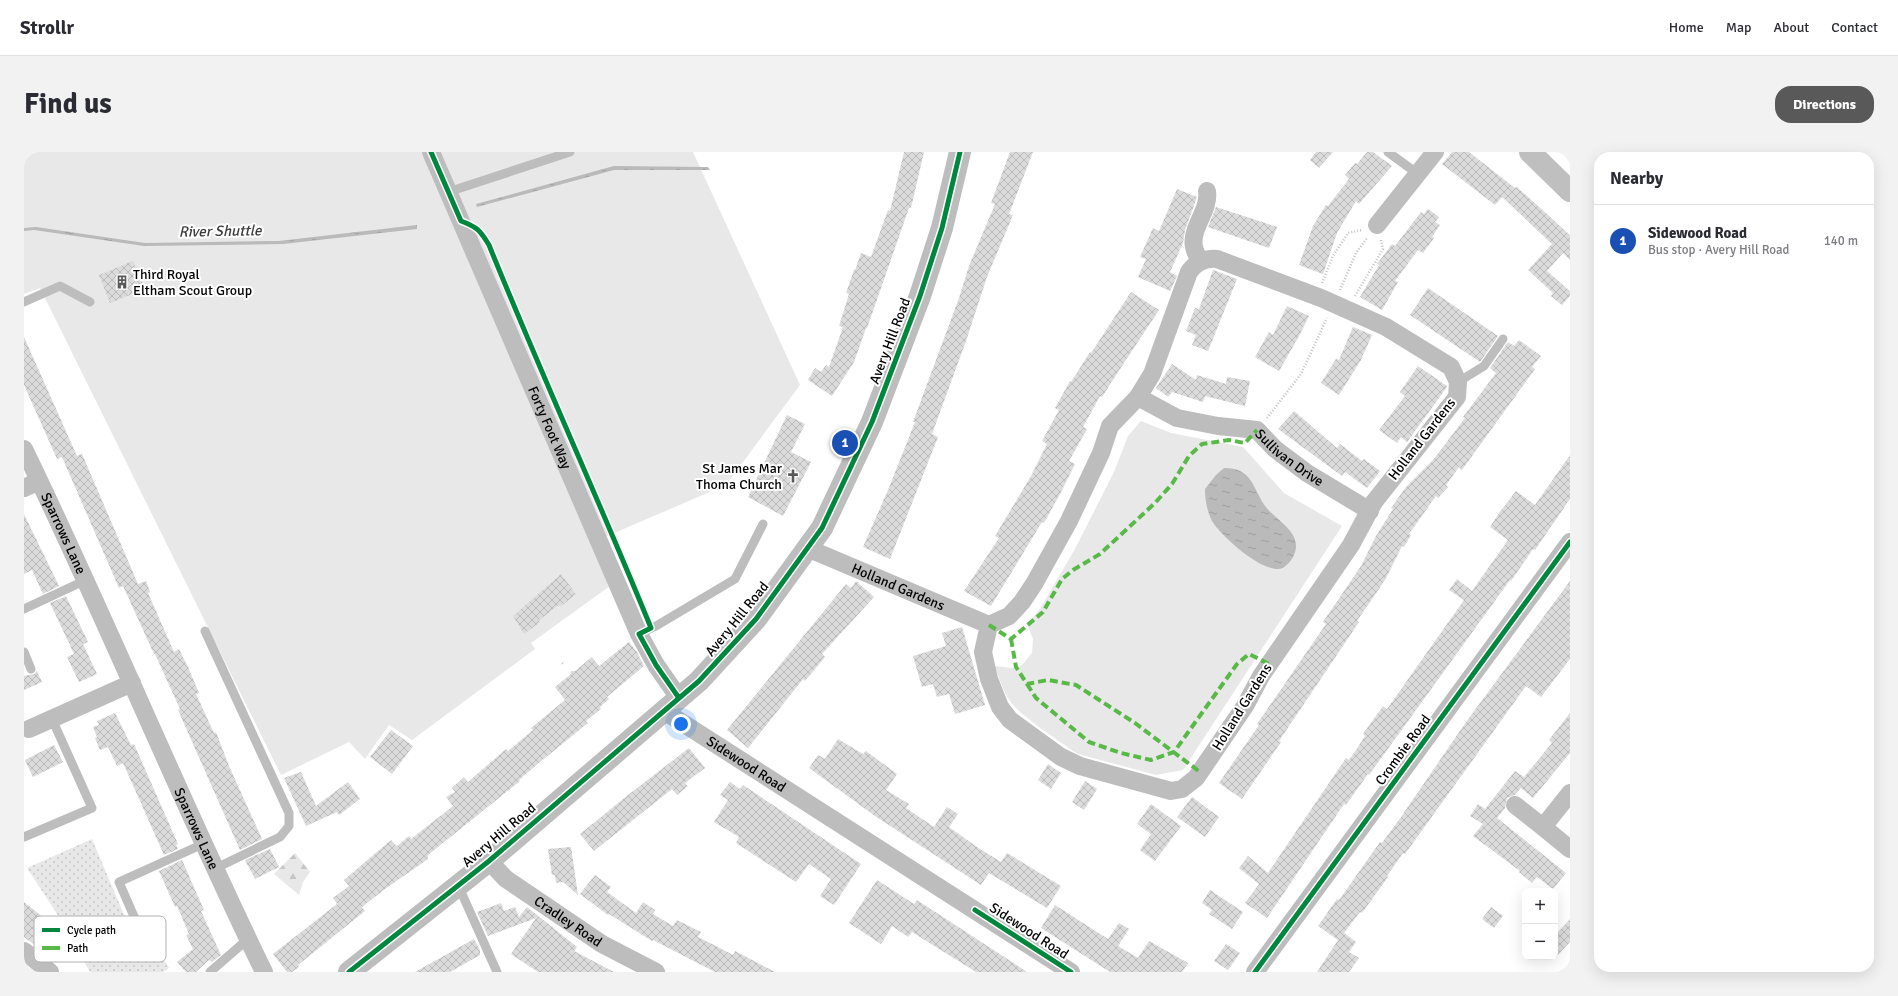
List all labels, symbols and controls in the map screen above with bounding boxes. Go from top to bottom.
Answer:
text: Strollr [20,16,74,40]
text: Home [1669,19,1704,36]
text: Map [1726,19,1751,36]
text: About [1773,19,1809,36]
text: Contact [1831,19,1878,36]
button: Directions [1775,86,1874,123]
text: Find us [24,87,112,121]
text: Nearby [1610,168,1663,189]
water label: River Shuttle [178,221,263,241]
text: Sidewood Road [1648,224,1747,242]
text: 1 [1619,233,1627,249]
text: 140 m [1824,233,1858,249]
text: Bus stop · Avery Hill Road [1648,242,1789,258]
place label: Third Royal Eltham Scout Group [133,266,252,299]
building icon: Third Royal Eltham Scout Group [114,274,130,290]
street label: Avery Hill Road [866,295,914,387]
street label: Forty Foot Way [525,383,575,472]
street label: Holland Gardens [1385,395,1459,483]
street label: Sullivan Drive [1252,425,1327,490]
pin: 1 [832,428,858,458]
place label: St James Mar Thoma Church [696,460,783,493]
church icon: St James Mar Thoma Church [785,468,801,484]
street label: Sparrows Lane [38,490,90,576]
street label: Holland Gardens [849,559,947,614]
street label: Avery Hill Road [702,578,772,660]
street label: Holland Gardens [1208,660,1276,754]
street label: Crombie Road [1372,711,1434,789]
your location [671,714,691,734]
street label: Sidewood Road [704,732,789,796]
street label: Sparrows Lane [171,785,223,872]
street label: Avery Hill Road [459,799,539,871]
map controls [1522,888,1558,960]
button: + [1522,888,1558,924]
street label: Cradley Road [531,892,606,950]
street label: Sidewood Road [986,899,1072,963]
legend [34,916,166,962]
text: Cycle path [67,924,116,937]
button: − [1522,924,1558,960]
text: Path [67,942,88,955]

